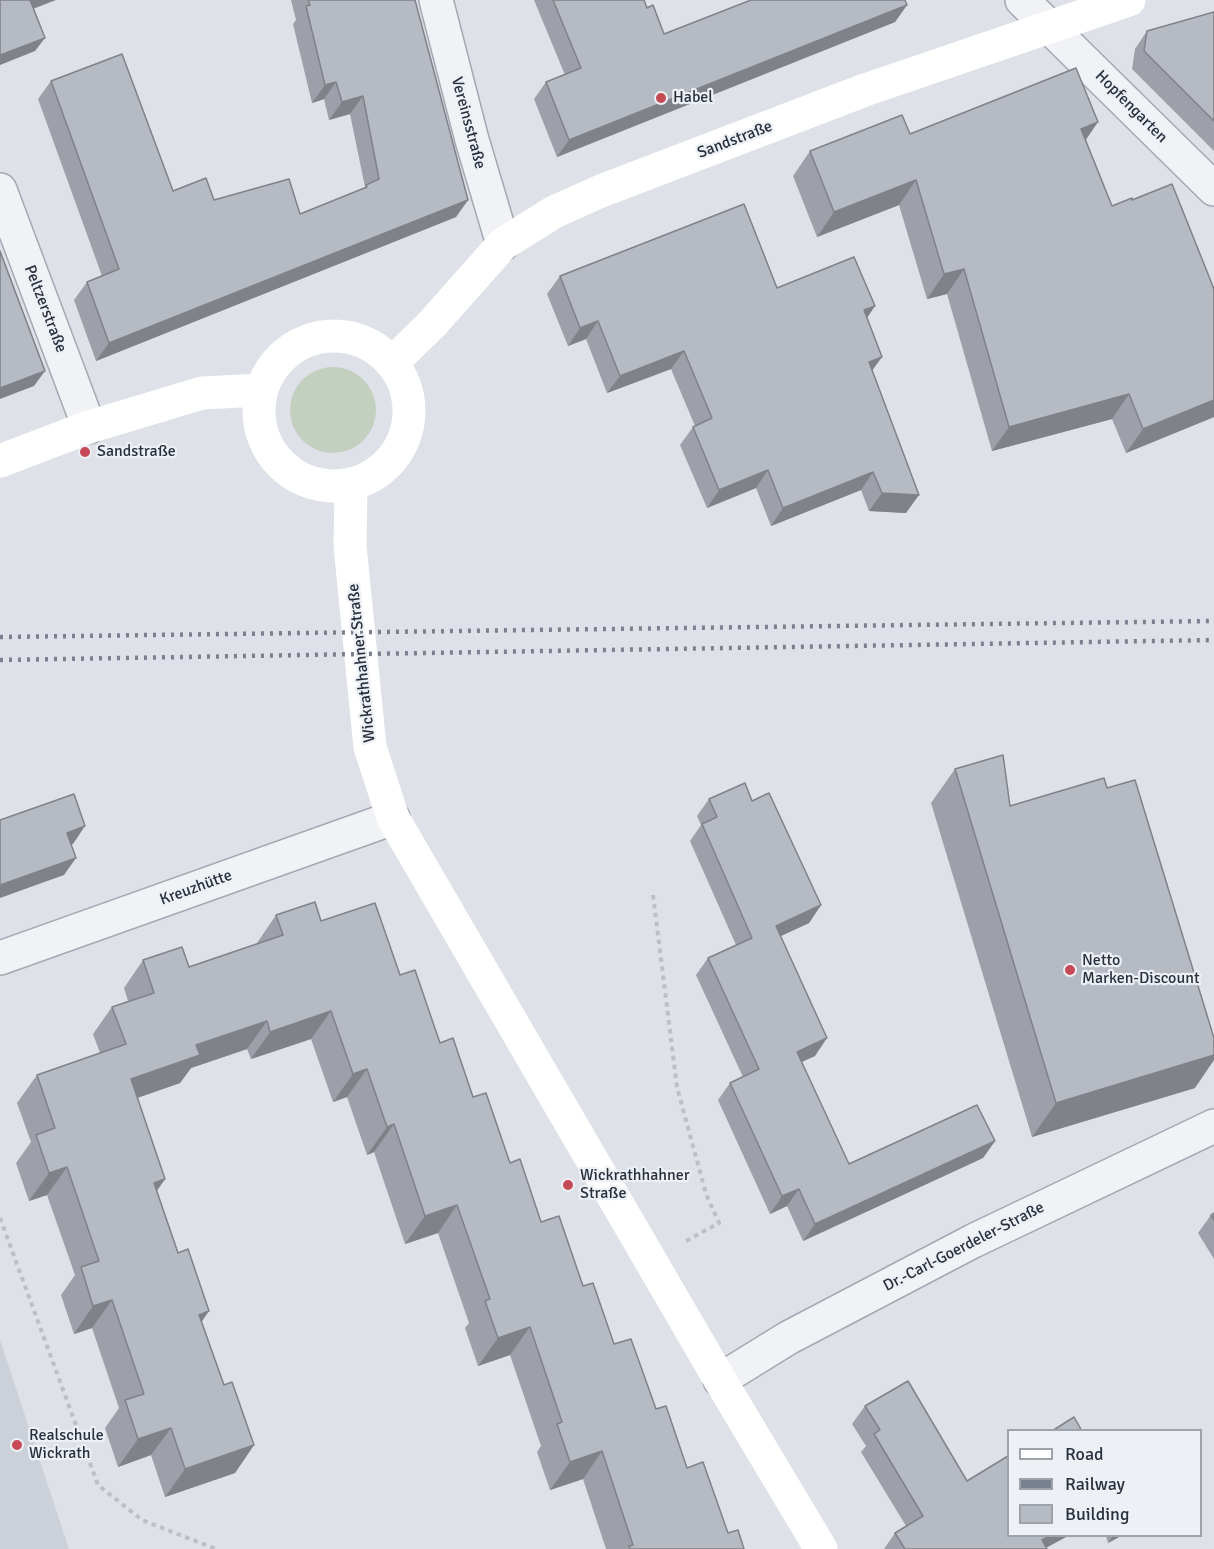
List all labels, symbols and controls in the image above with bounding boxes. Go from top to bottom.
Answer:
street label: Hopfengarten [1091,67,1171,147]
street label: Vereinsstraße [446,75,490,171]
place label: Habel [673,88,713,108]
marker: Habel [654,91,668,105]
street label: Sandstraße [695,117,775,163]
street label: Peltzerstraße [20,263,70,355]
place label: Sandstraße [97,442,176,462]
marker: Sandstraße [78,445,92,459]
street label: Wickrathhahner Straße [344,583,380,743]
street label: Kreuzhütte [157,866,235,910]
place label: Netto Marken-Discount [1082,951,1200,989]
marker: Netto Marken-Discount [1063,963,1077,977]
place label: Wickrathhahner Straße [580,1166,690,1204]
marker: Wickrathhahner Straße [561,1178,575,1192]
street label: Dr.-Carl-Goerdeler-Straße [880,1198,1048,1296]
place label: Realschule Wickrath [29,1426,104,1464]
legend [1007,1429,1202,1537]
marker: Realschule Wickrath [10,1438,24,1452]
text: Road [1065,1443,1104,1465]
text: Railway [1065,1473,1125,1495]
text: Building [1065,1503,1129,1525]

